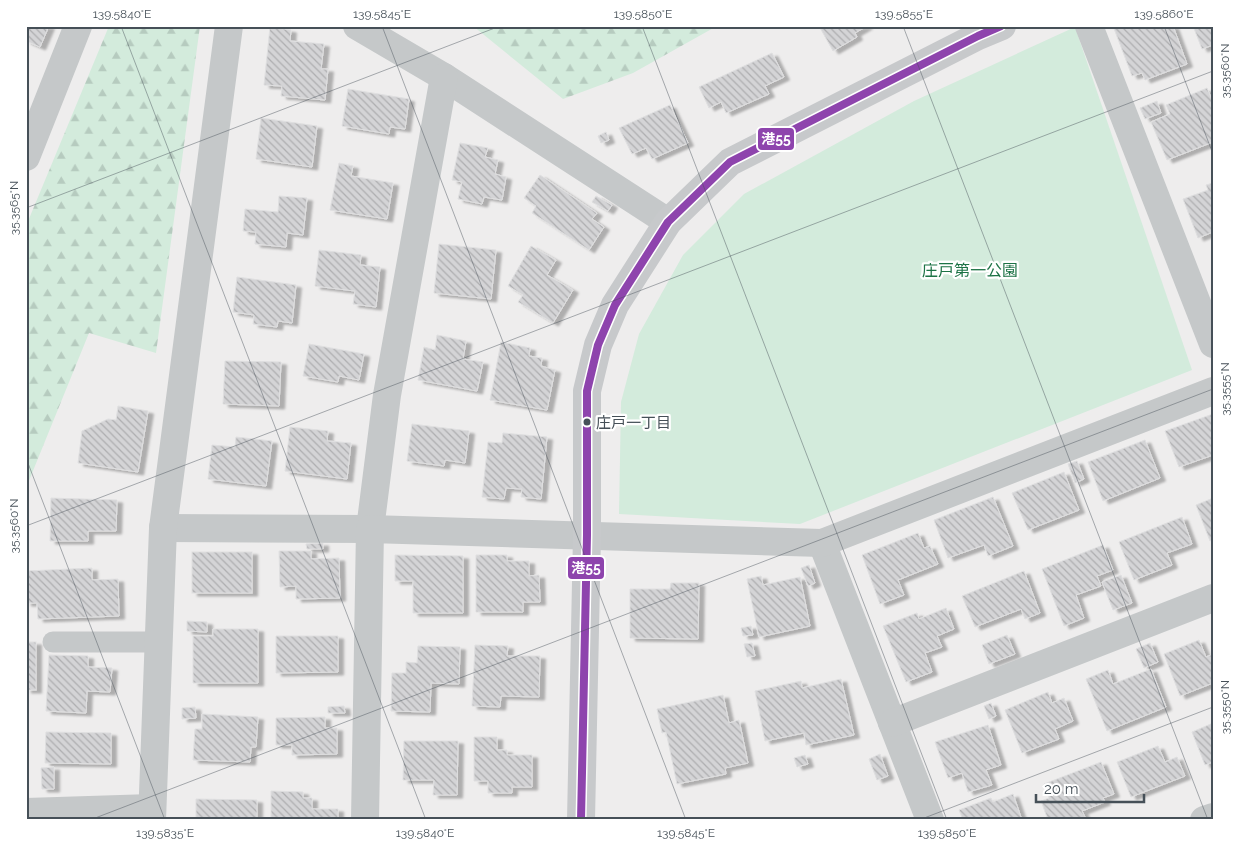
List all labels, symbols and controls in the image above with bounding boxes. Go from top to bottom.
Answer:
text: 139.5840°E [93,7,151,21]
text: 139.5845°E [353,7,411,21]
text: 139.5850°E [614,7,672,21]
text: 139.5855°E [875,7,933,21]
text: 139.5860°E [1134,7,1194,21]
text: 35.3560°N [1218,44,1232,98]
line badge: 港55 [757,127,795,151]
text: 港55 [761,131,791,147]
text: 35.3565°N [7,181,21,235]
park label: 庄戸第一公園 [922,261,1018,280]
text: 35.3555°N [1218,362,1232,416]
place label: 庄戸一丁目 [596,414,671,432]
marker: 庄戸一丁目 [582,417,592,427]
text: 35.3560°N [7,499,21,553]
line badge: 港55 [567,556,605,580]
text: 港55 [571,560,601,576]
text: 35.3550°N [1218,680,1232,734]
scale bar [1036,771,1144,803]
text: 20 m [1044,780,1079,798]
text: 139.5835°E [136,826,194,840]
text: 139.5840°E [396,826,454,840]
text: 139.5845°E [657,826,715,840]
text: 139.5850°E [918,826,976,840]

